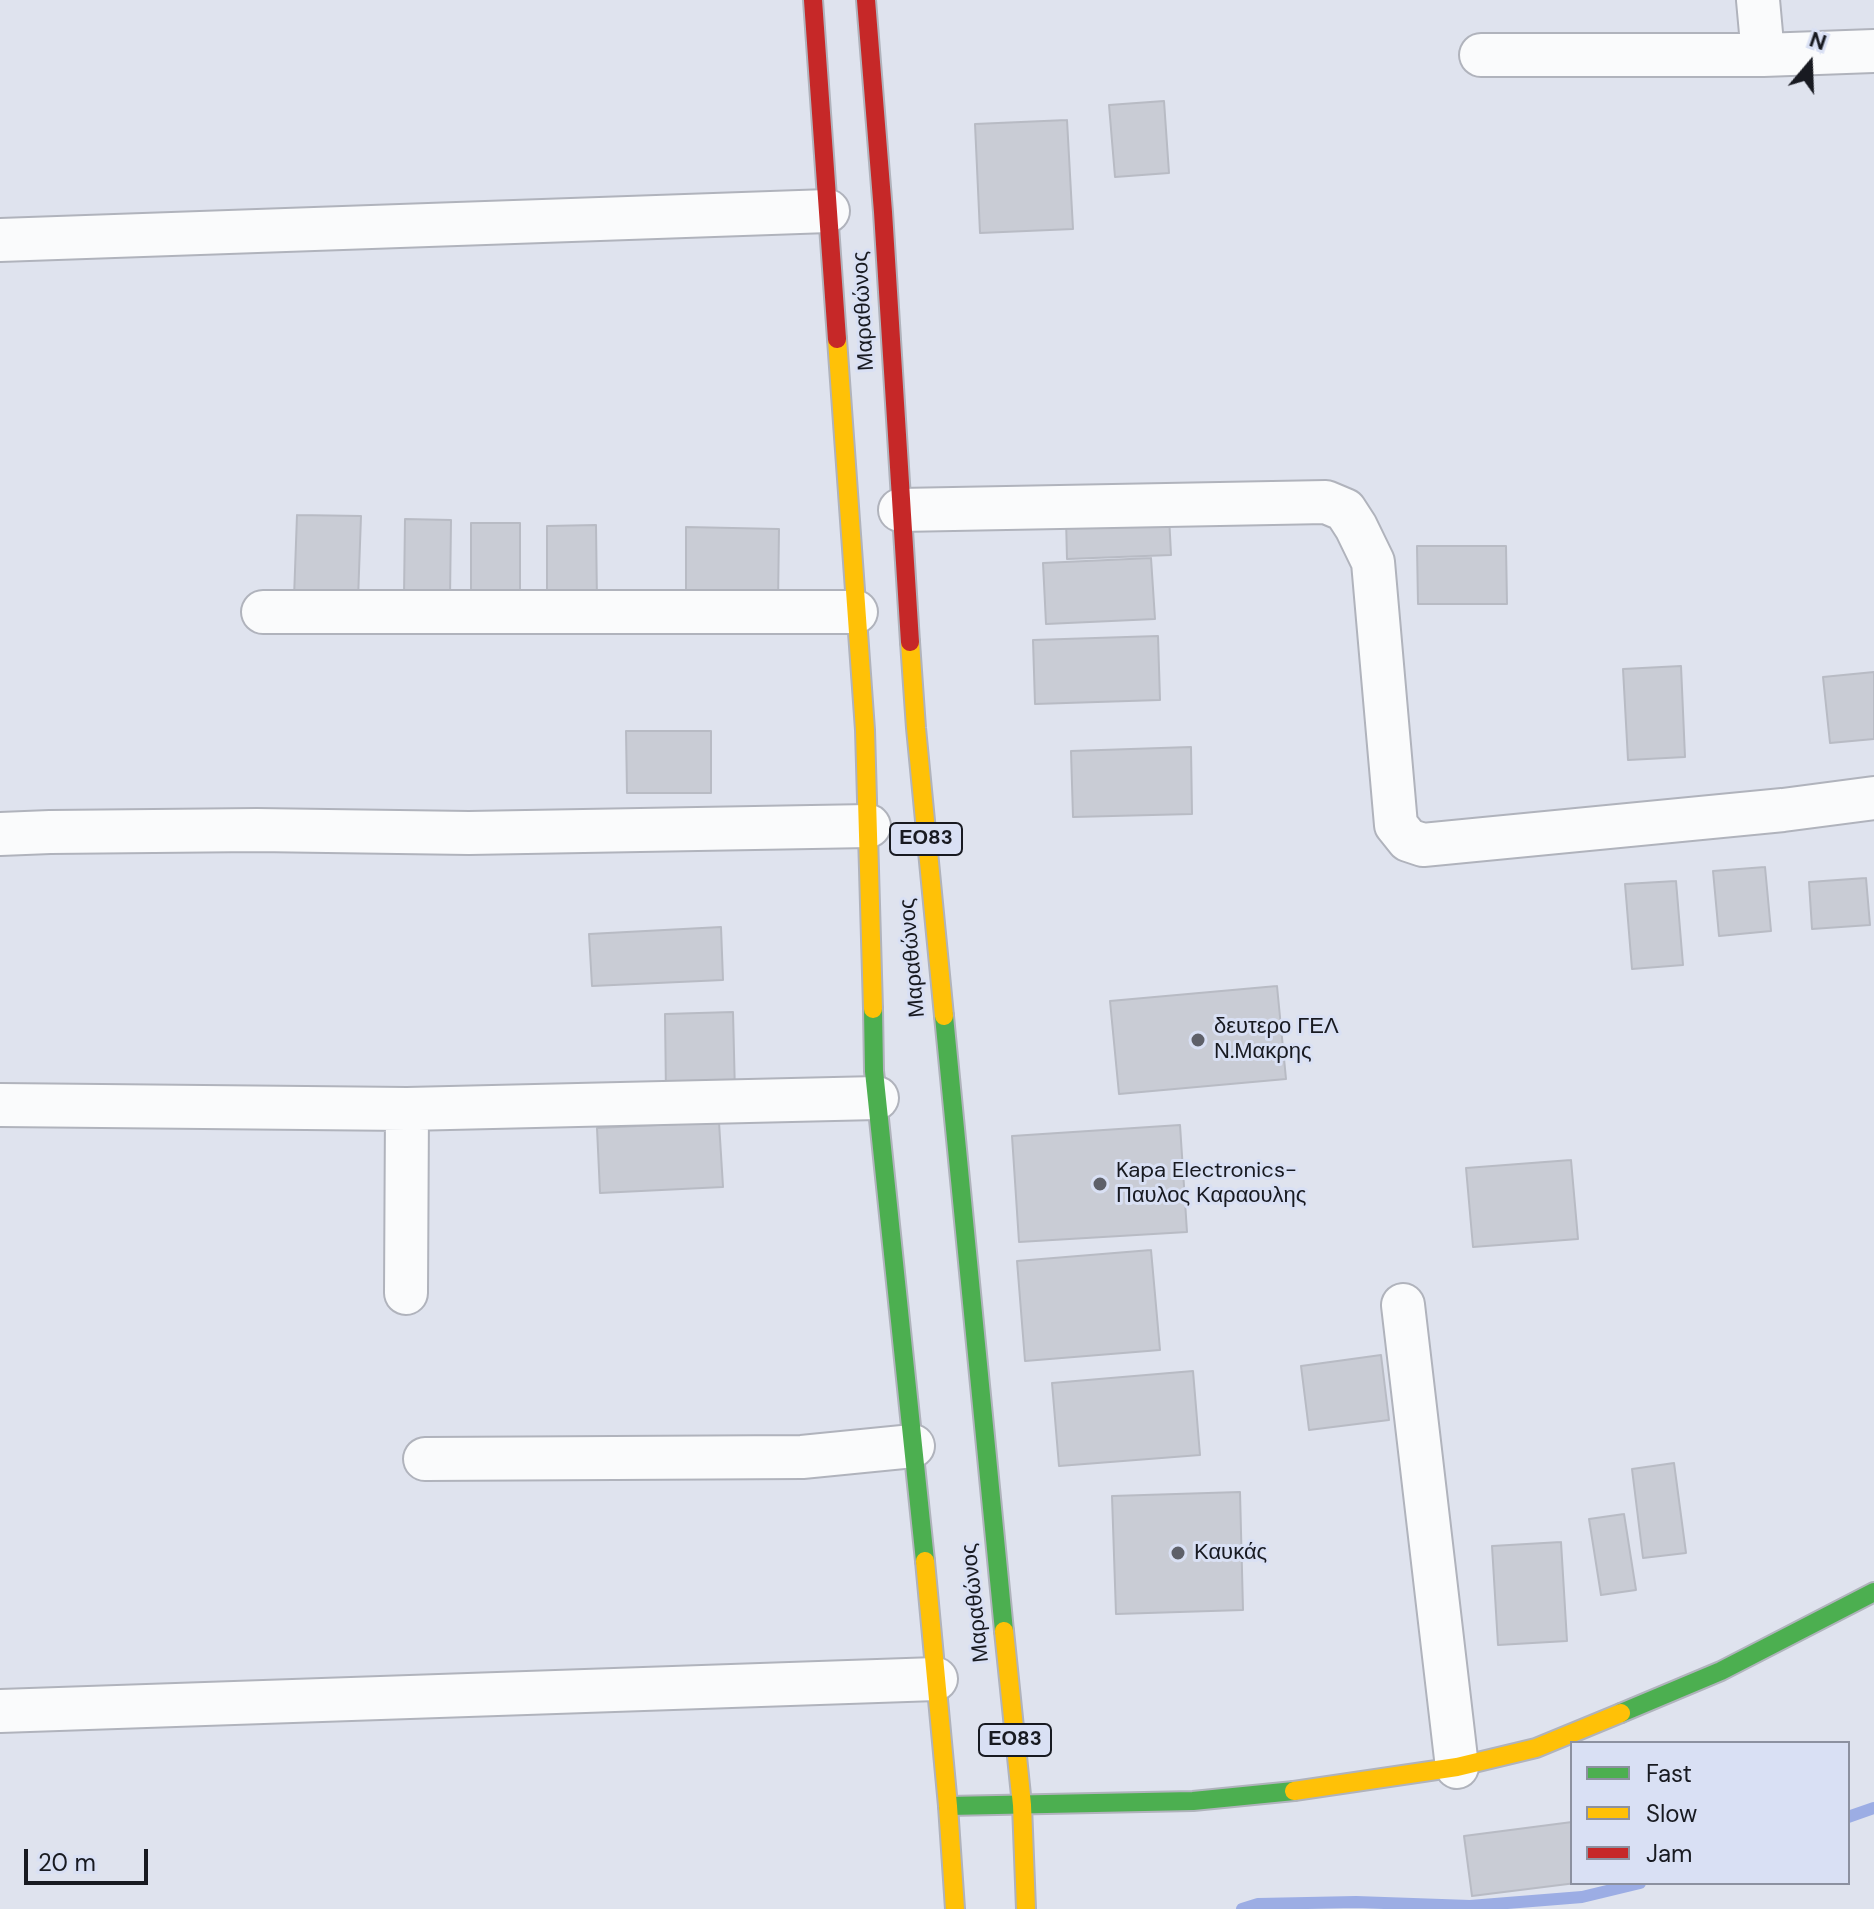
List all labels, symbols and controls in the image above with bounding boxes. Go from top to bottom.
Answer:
north arrow [1770,24,1850,104]
text: N [1806,25,1830,57]
street label: Μαραθώνος [848,251,880,371]
road number: ΕΟ83 [890,823,962,855]
street label: Μαραθώνος [895,897,931,1019]
place label: δευτερο ΓΕΛ Ν.Μακρης [1214,1014,1339,1066]
marker: δευτερο ΓΕΛ Ν.Μακρης [1189,1031,1207,1049]
place label: Kapa Electronics- Παυλος Καραουλης [1116,1158,1306,1210]
marker: Kapa Electronics- Παυλος Καραουλης [1091,1175,1109,1193]
place label: Καυκάς [1194,1540,1267,1566]
street label: Μαραθώνος [957,1542,995,1664]
marker: Καυκάς [1169,1544,1187,1562]
road number: ΕΟ83 [979,1724,1051,1756]
legend [1570,1741,1850,1885]
text: Fast [1646,1758,1692,1789]
text: Slow [1646,1798,1697,1829]
scale bar [28,1833,152,1883]
text: Jam [1646,1838,1692,1869]
text: 20 m [38,1847,96,1878]

